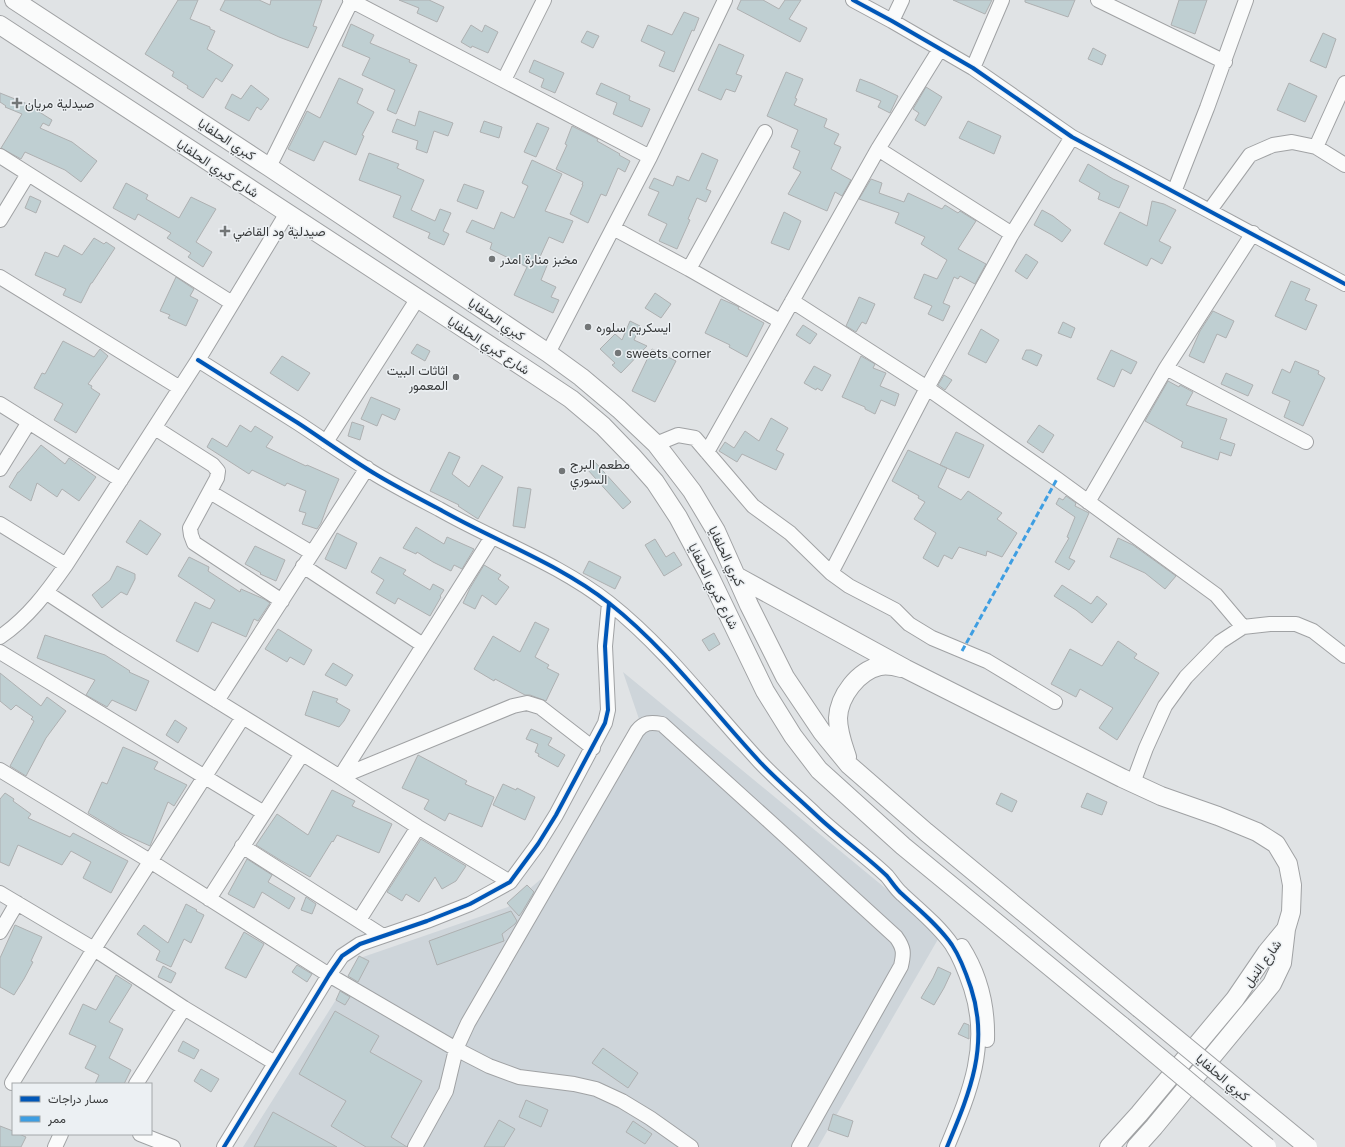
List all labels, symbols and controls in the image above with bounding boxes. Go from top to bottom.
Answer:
place label: صيدلية مريان [25,95,94,112]
marker: صيدلية مريان [12,98,22,108]
street label: كبري الحلفايا [194,115,259,166]
street label: شارع كبري الحلفايا [172,136,262,203]
place label: صيدلية ود القاضي [233,223,326,242]
marker: صيدلية ود القاضي [220,226,230,236]
place label: مخبز منارة امدر [499,251,578,268]
marker: مخبز منارة امدر [487,254,497,264]
street label: كبري الحلفايا [464,294,529,346]
street label: شارع كبري الحلفايا [443,313,533,380]
place label: ايسكريم سلوره [596,319,671,336]
marker: ايسكريم سلوره [583,322,593,332]
place label: sweets corner [626,345,711,362]
marker: sweets corner [613,348,623,358]
place label: اثاثات البيت المعمور [387,362,448,394]
marker: اثاثات البيت المعمور [451,372,461,382]
place label: مطعم البرج السوري [570,456,630,490]
marker: مطعم البرج السوري [557,466,567,476]
street label: كبري الحلفايا [703,523,749,590]
street label: شارع كبري الحلفايا [683,540,743,633]
street label: شارع النيل [1239,936,1286,991]
street label: كبري الحلفايا [1191,1050,1253,1106]
legend [12,1083,152,1135]
text: مسار دراجات [48,1091,108,1107]
text: ممر [47,1111,66,1127]

